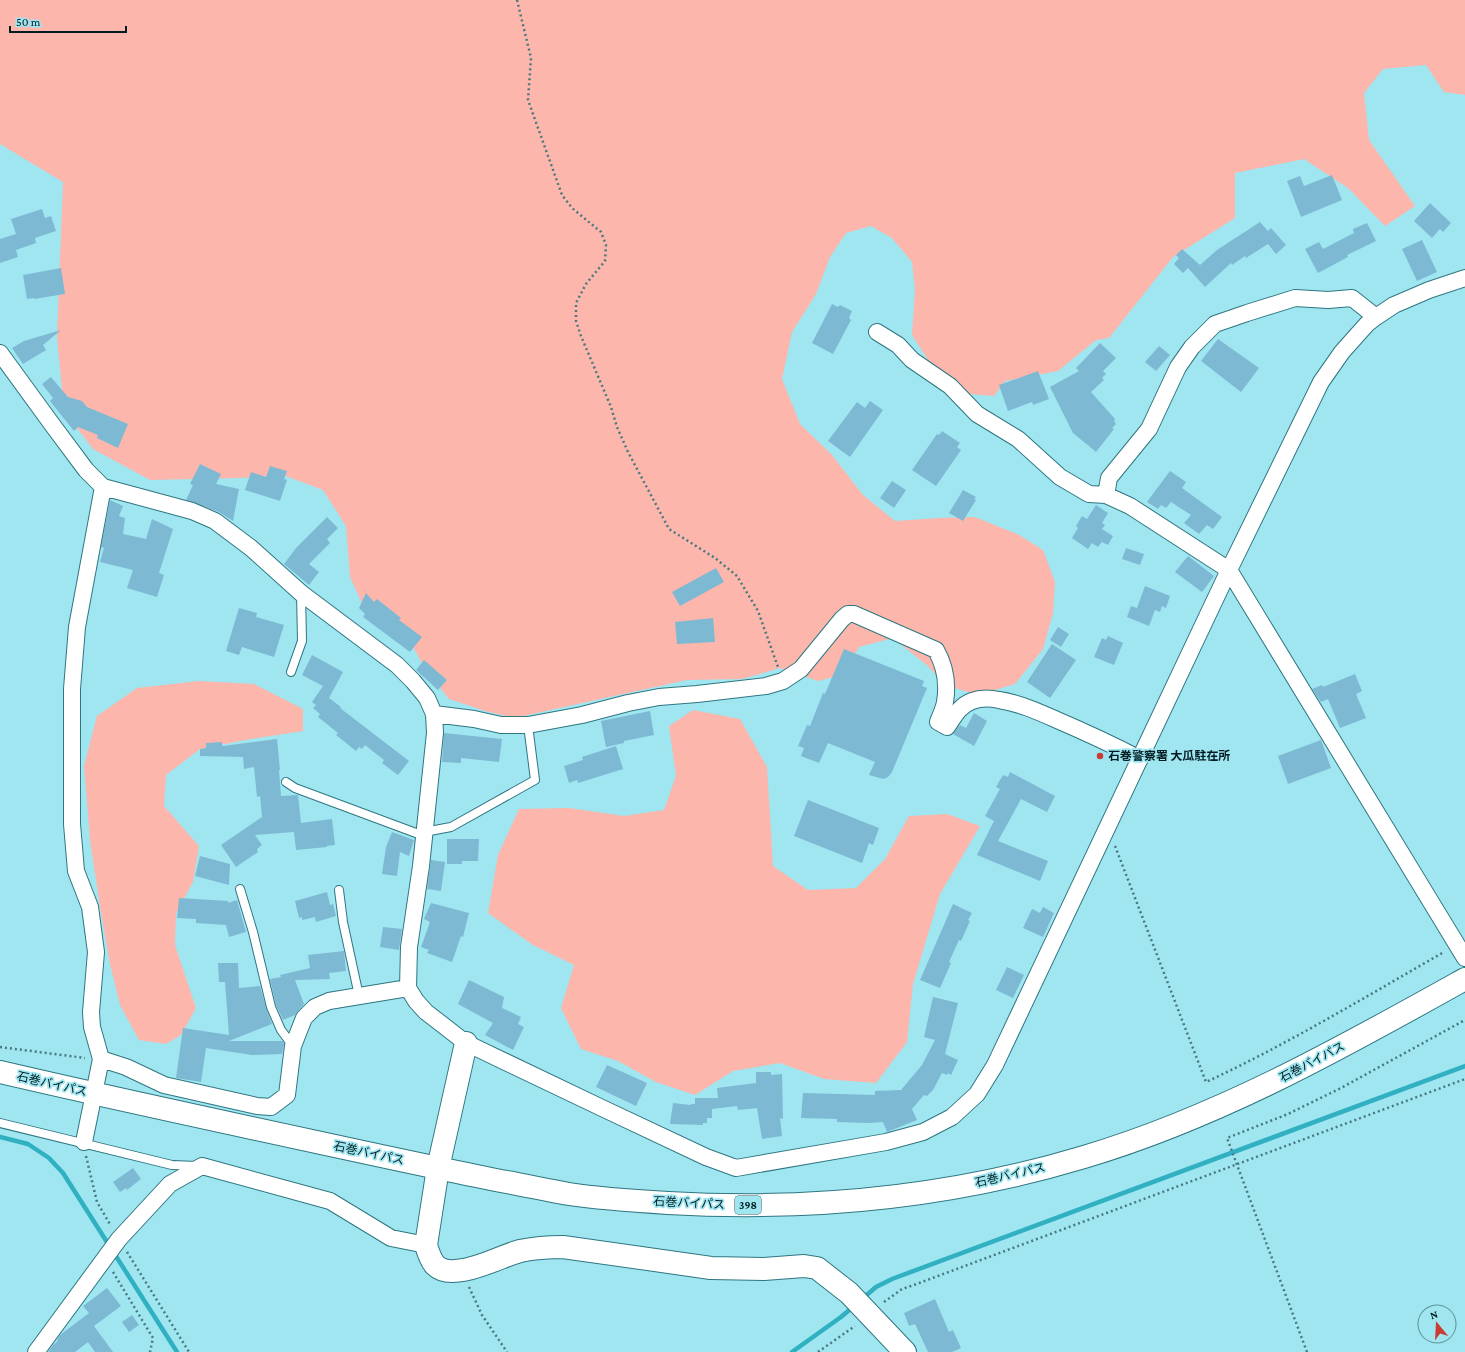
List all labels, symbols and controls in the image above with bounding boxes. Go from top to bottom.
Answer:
scale bar [10,8,126,34]
text: 50 m [16,15,41,29]
place label: 石巻警察署 大瓜駐在所 [1108,749,1230,763]
marker: 石巻警察署 大瓜駐在所 [1095,751,1105,761]
street label: 石巻バイパス [1277,1039,1347,1085]
street label: 石巻バイパス [15,1069,89,1099]
street label: 石巻バイパス [332,1139,406,1167]
street label: 石巻バイパス [973,1160,1047,1190]
street label: 石巻バイパス [653,1194,725,1212]
road number: 398 [735,1196,761,1214]
north arrow [1417,1304,1457,1344]
text: N [1428,1307,1440,1321]

